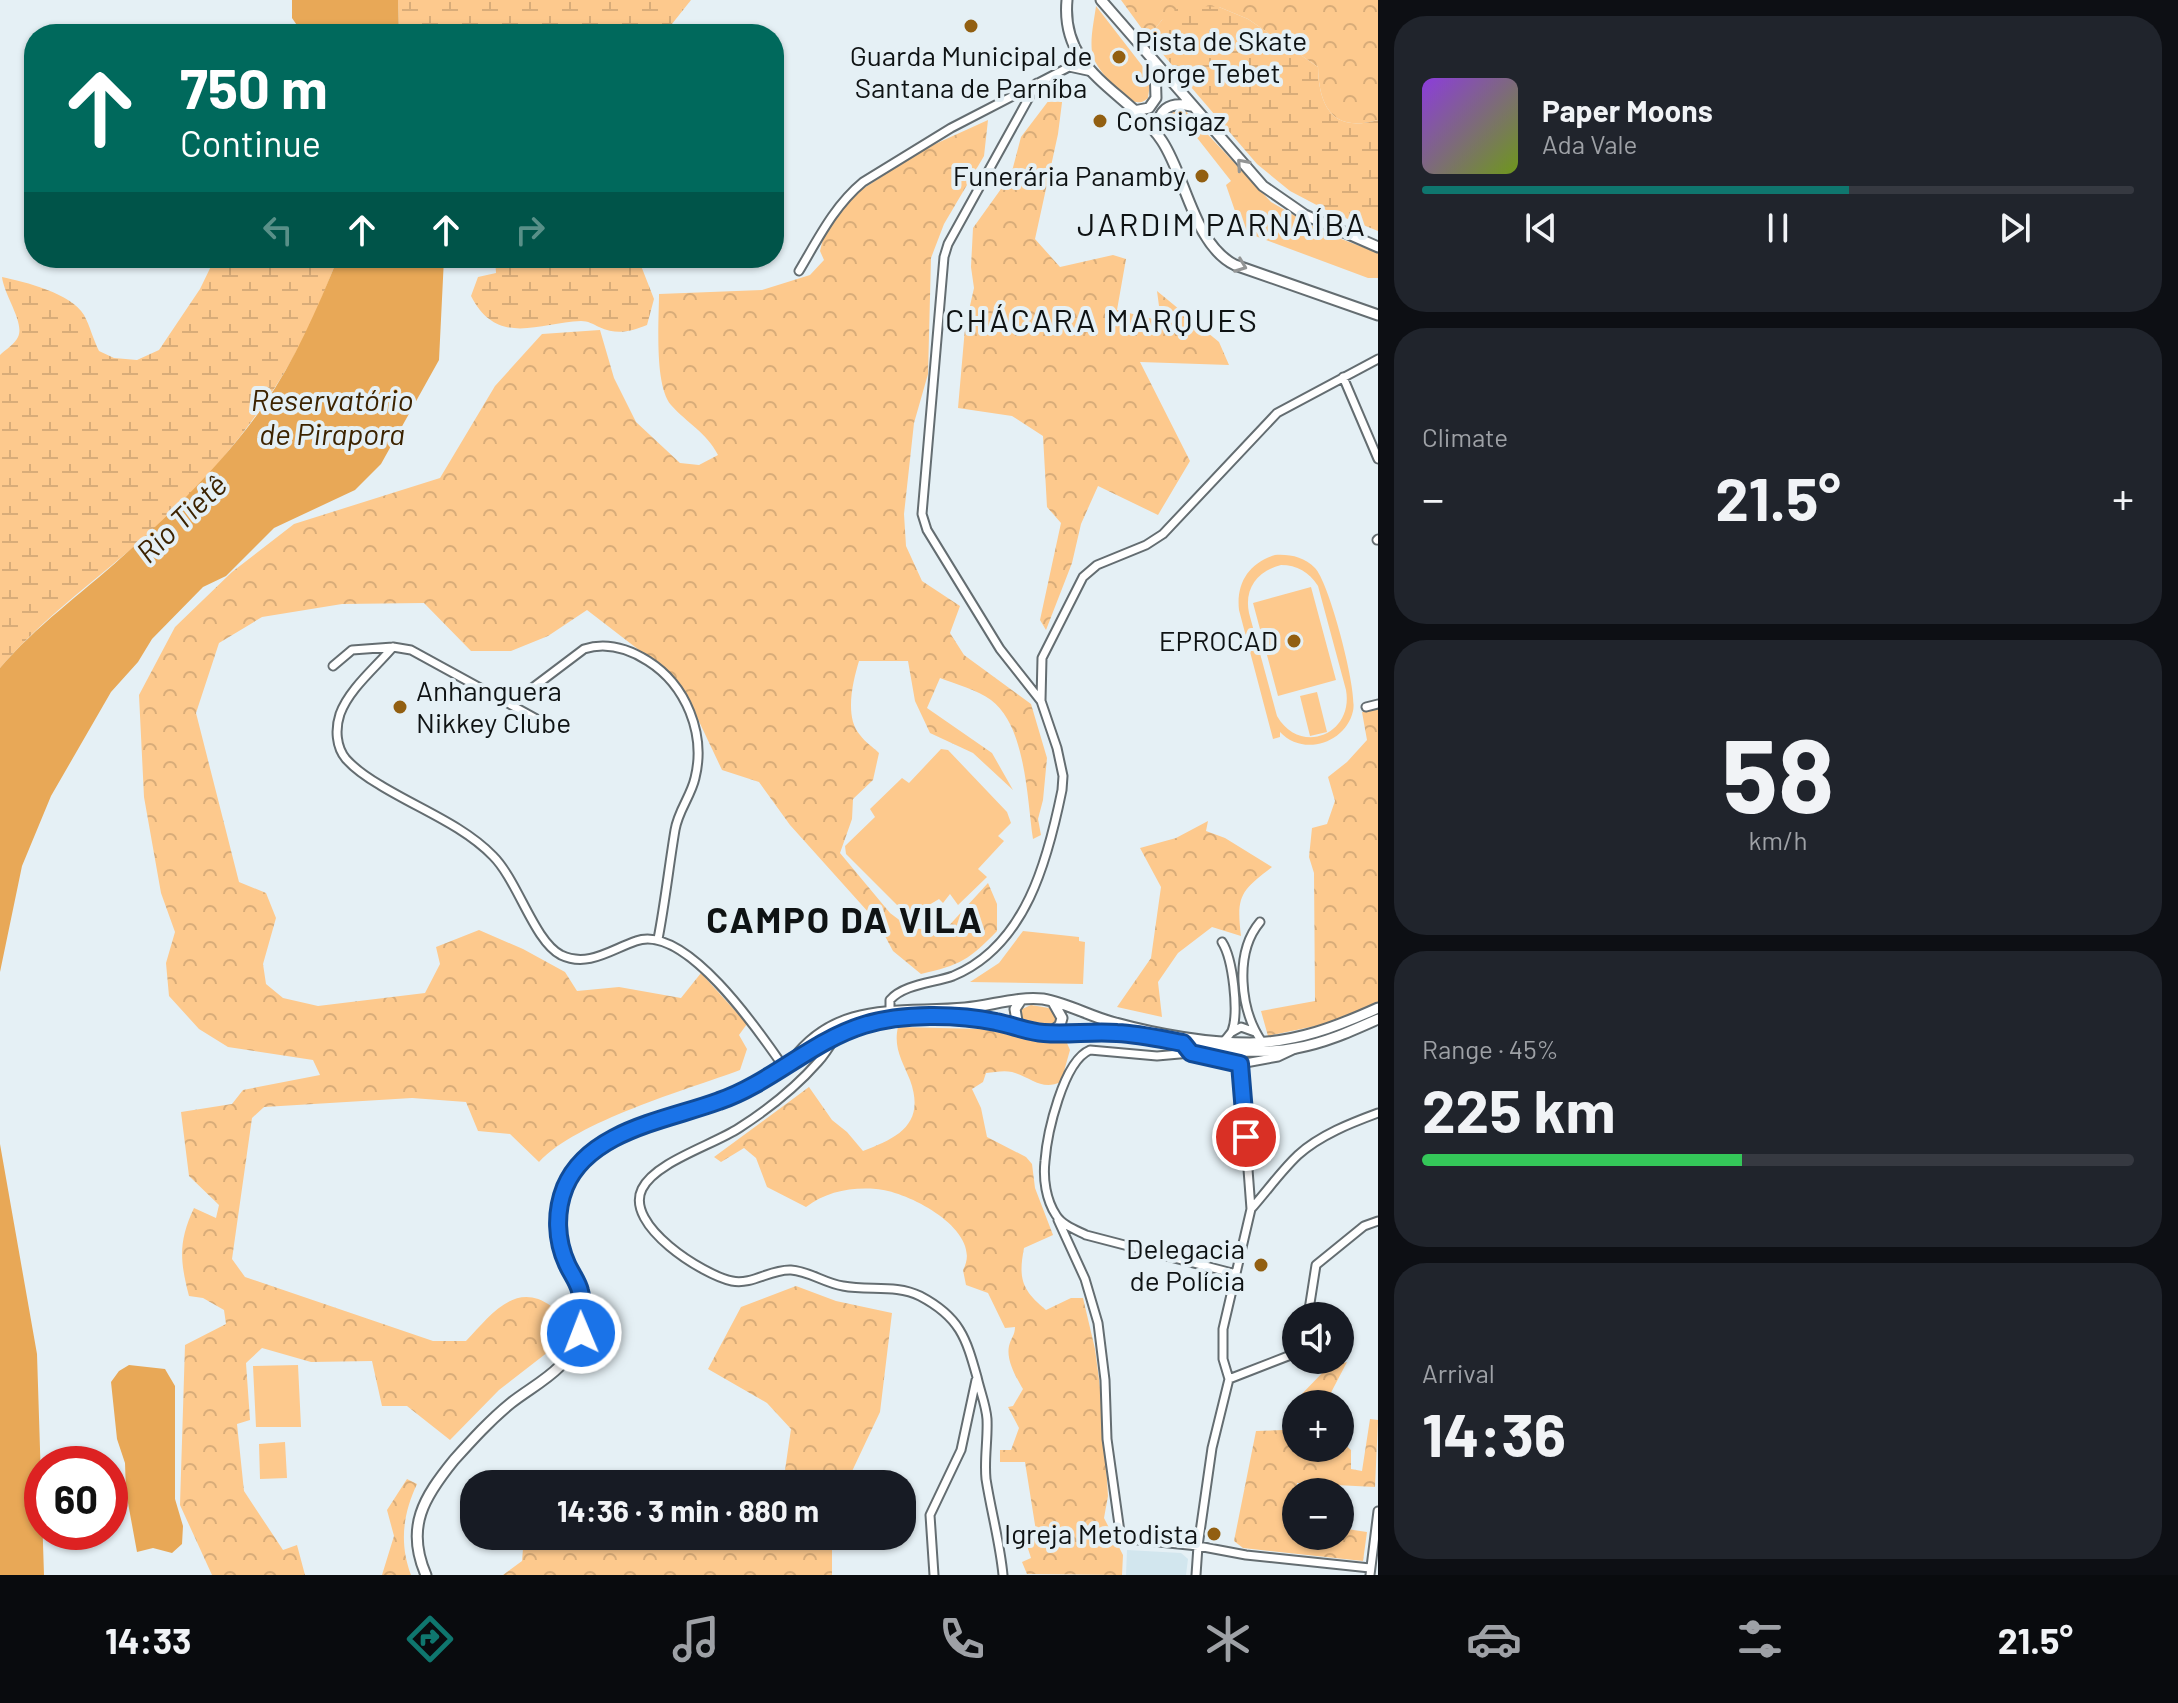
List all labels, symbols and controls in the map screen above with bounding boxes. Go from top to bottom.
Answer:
marker: Guarda Municipal de Santana de Parníba [962,17,980,35]
place label: Pista de Skate Jorge Tebet [1135,23,1307,89]
place label: Guarda Municipal de Santana de Parníba [850,38,1092,104]
marker: Pista de Skate Jorge Tebet [1110,48,1128,66]
text: 750 m [180,53,328,120]
icon: ahead [48,56,152,160]
text: Paper Moons [1542,92,1713,128]
place label: Consigaz [1116,103,1226,137]
marker: Consigaz [1091,112,1109,130]
text: Continue [180,121,321,164]
text: Ada Vale [1542,128,1637,159]
place label: Funerária Panamby [953,158,1186,192]
one-way arrow [1237,158,1252,173]
marker: Funerária Panamby [1193,167,1211,185]
district label: JARDIM PARNAÍBA [1077,204,1367,242]
icon: previous [1519,206,1563,250]
icon: pause [1756,206,1800,250]
icon: next [1993,206,2037,250]
icon: left [256,208,300,252]
icon: ahead [340,208,384,252]
icon: ahead [424,208,468,252]
icon: right [508,208,552,252]
one-way arrow [1233,256,1247,273]
district label: CHÁCARA MARQUES [945,300,1259,338]
water label: Reservatório de Pirapora [251,381,413,451]
text: Climate [1422,421,1508,452]
text: 21.5° [1715,461,1841,533]
water label: Rio Tietê [128,466,233,569]
text: − [1422,471,1444,524]
text: + [2112,471,2134,524]
place label: EPROCAD [1159,623,1278,657]
marker: EPROCAD [1285,632,1303,650]
place label: Anhanguera Nikkey Clube [416,673,571,739]
marker: Anhanguera Nikkey Clube [391,698,409,716]
text: 58 [1722,709,1834,834]
text: km/h [1749,824,1807,855]
district label: CAMPO DA VILA [706,897,984,940]
text: Range · 45% [1422,1033,1559,1064]
text: 225 km [1422,1073,1616,1145]
pin [1212,1103,1280,1171]
icon: arrive [1224,1115,1268,1159]
place label: Delegacia de Polícia [1126,1231,1245,1297]
marker: Delegacia de Polícia [1252,1256,1270,1274]
position arrow [539,1291,623,1375]
map controls [1282,1302,1354,1550]
button: sound [1282,1302,1354,1374]
text: Arrival [1422,1357,1495,1388]
button: + [1282,1390,1354,1462]
text: 14:36 [1422,1397,1566,1469]
speed limit sign: 60 [24,1446,128,1550]
button: − [1282,1478,1354,1550]
text: 14:36 · 3 min · 880 m [557,1492,819,1528]
place label: Igreja Metodista [1004,1516,1198,1550]
marker: Igreja Metodista [1205,1525,1223,1543]
icon: directions [402,1611,458,1667]
icon: music [668,1611,724,1667]
icon: phone [934,1611,990,1667]
icon: climate [1200,1611,1256,1667]
icon: car [1466,1611,1522,1667]
icon: filters [1732,1611,1788,1667]
text: 14:33 [105,1618,192,1661]
text: 21.5° [1998,1618,2073,1661]

